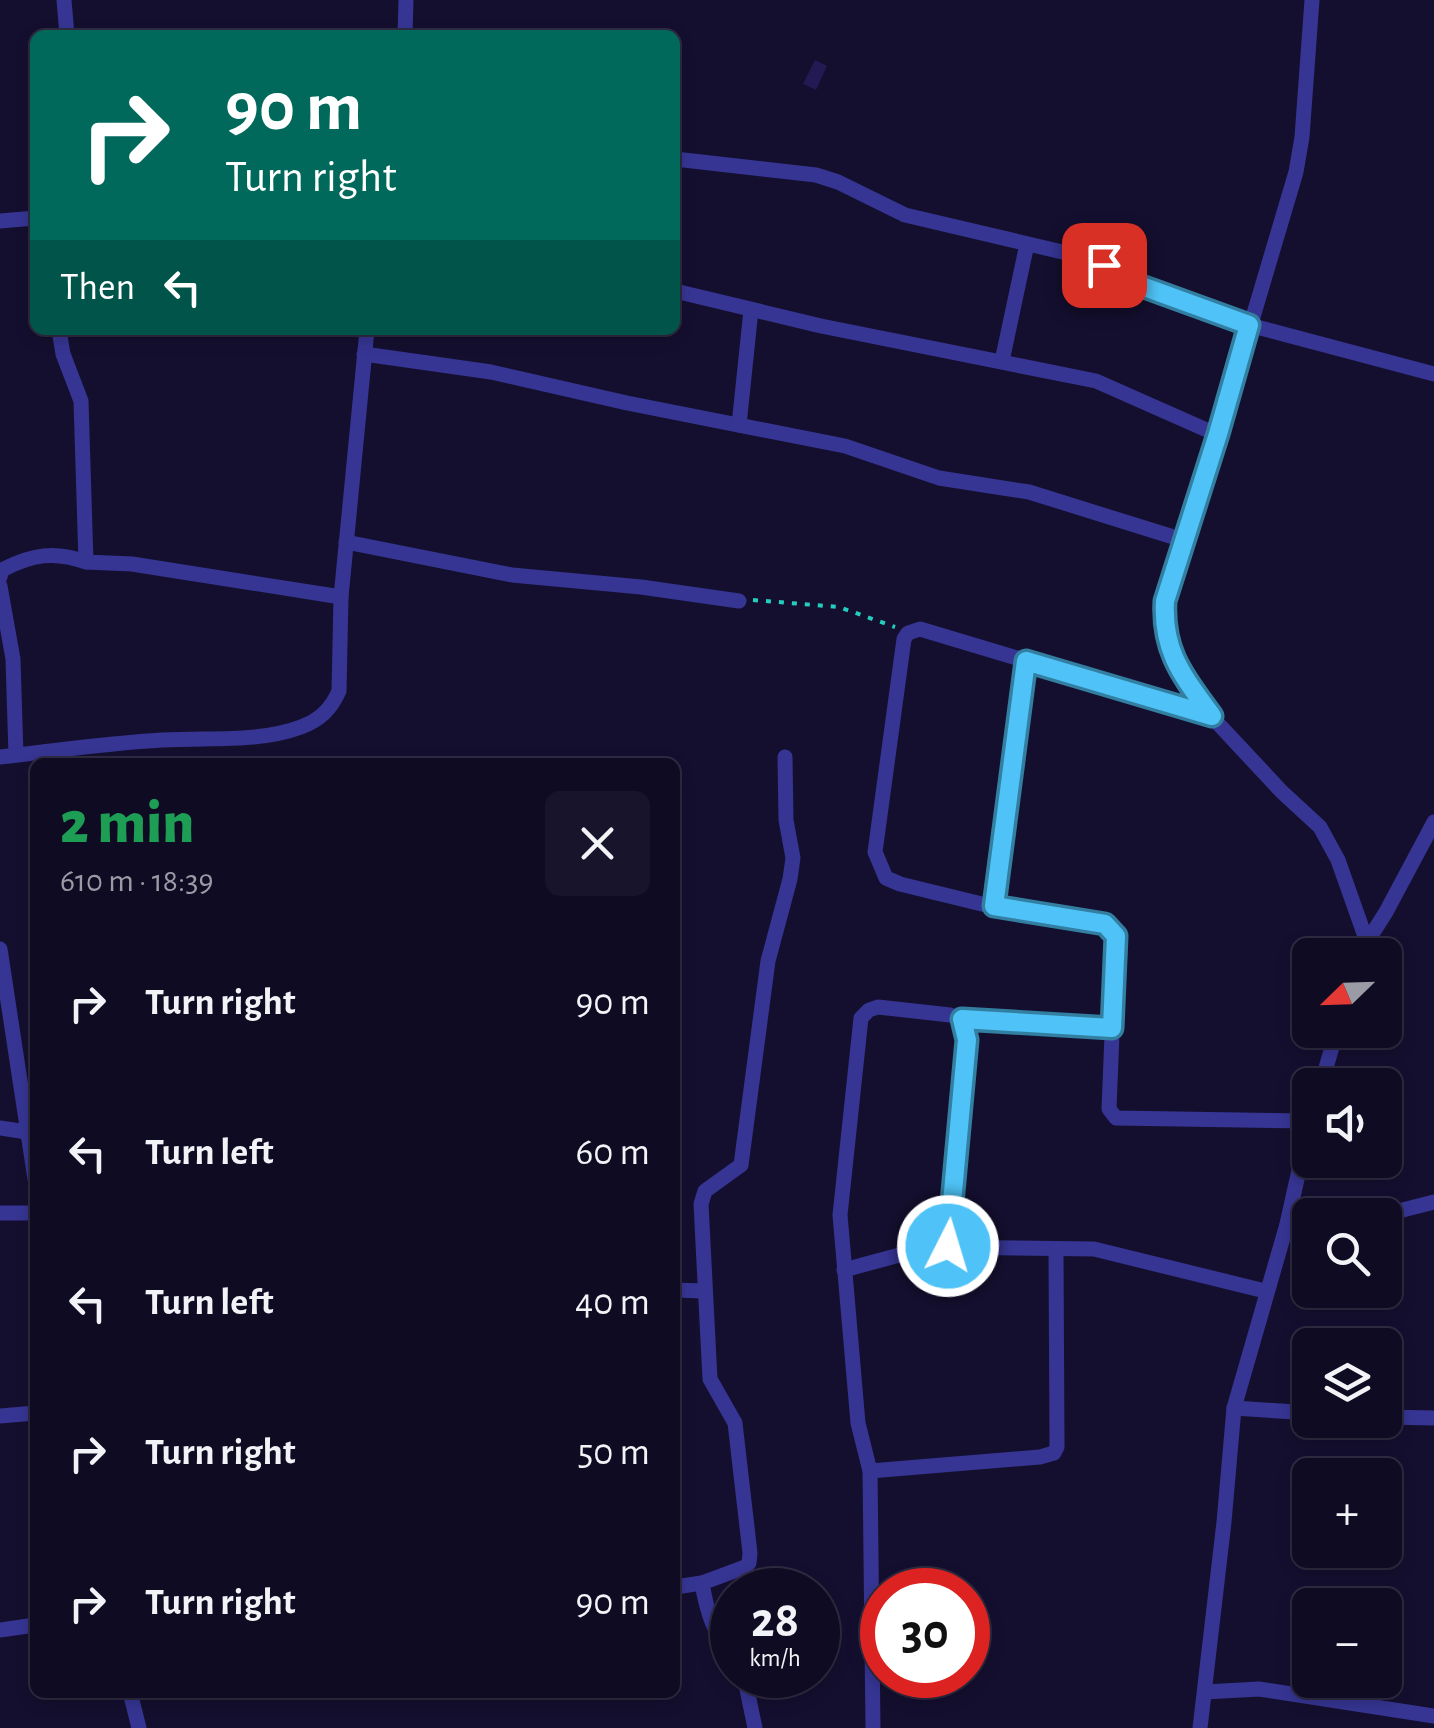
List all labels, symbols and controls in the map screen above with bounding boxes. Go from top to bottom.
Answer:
icon: right [60,70,190,200]
text: 90 m [225,73,362,143]
text: Turn right [225,155,397,200]
pin [1062,223,1147,308]
icon: arrive [1077,238,1132,293]
icon: left [155,260,210,315]
text: Then [60,269,135,307]
button: close [545,791,650,896]
text: 2 min [60,794,194,854]
text: 610 m · 18:39 [60,865,213,897]
north arrow [1292,938,1402,1048]
map controls [1292,938,1402,1698]
icon: right [60,976,115,1031]
text: Turn right [145,984,295,1022]
text: 90 m [575,984,650,1022]
button: sound [1292,1068,1402,1178]
icon: left [60,1126,115,1181]
text: Turn left [145,1134,273,1172]
text: 60 m [575,1134,650,1172]
position arrow [896,1194,1000,1298]
button: search [1292,1198,1402,1308]
icon: left [60,1276,115,1331]
text: Turn left [145,1284,273,1322]
text: 40 m [575,1284,650,1322]
button: layers [1292,1328,1402,1438]
icon: right [60,1426,115,1481]
text: Turn right [145,1434,295,1472]
text: 50 m [577,1434,650,1472]
button: + [1292,1458,1402,1568]
speed limit sign: 30 [860,1568,990,1698]
icon: right [60,1576,115,1631]
text: Turn right [145,1584,295,1622]
text: 90 m [575,1584,650,1622]
button: − [1292,1588,1402,1698]
text: 28 [751,1596,799,1646]
text: km/h [749,1646,801,1671]

